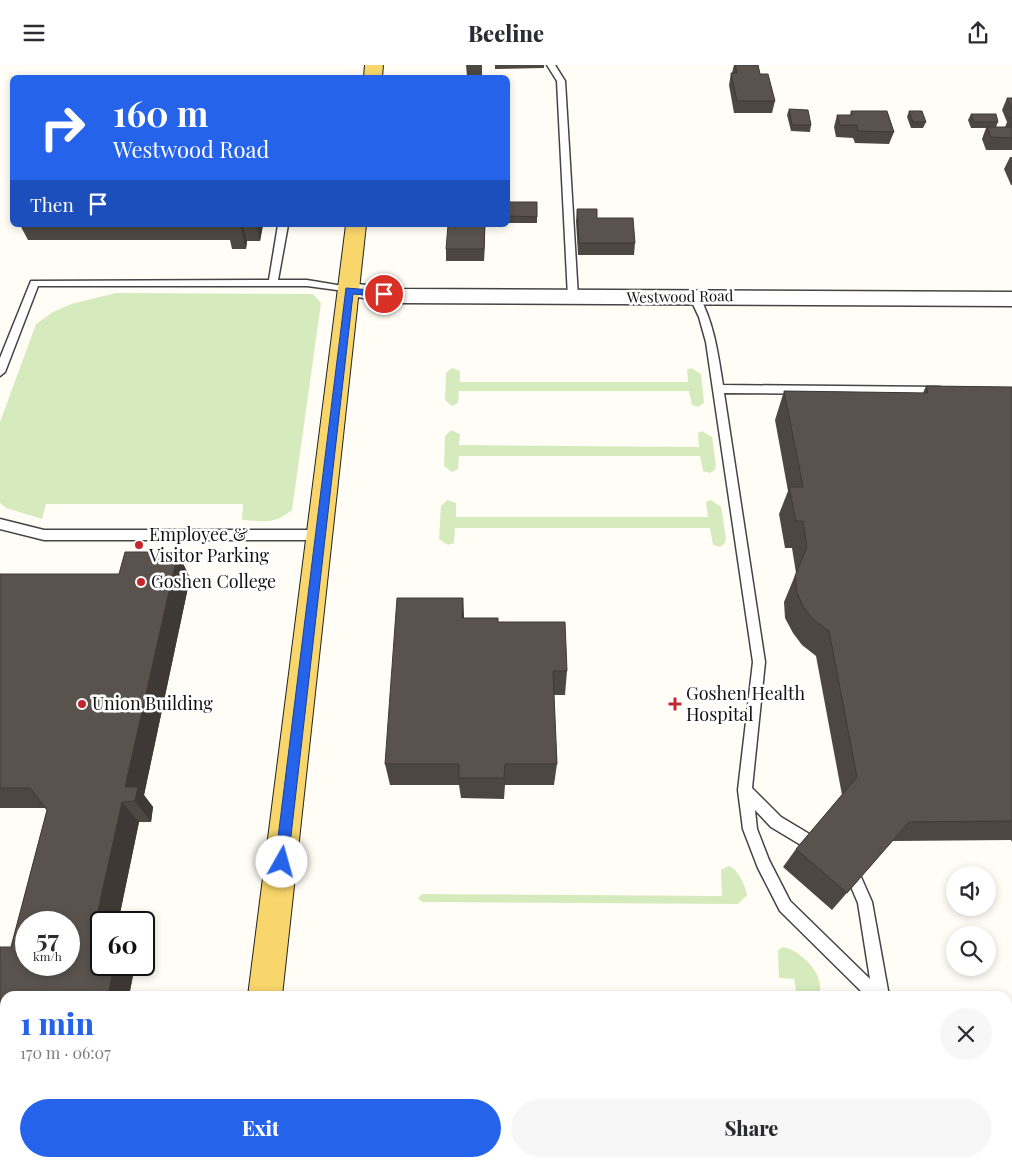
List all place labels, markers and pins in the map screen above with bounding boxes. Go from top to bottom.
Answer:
pin [363,273,405,315]
place label: Employee & Visitor Parking [148,522,270,567]
marker: Employee & Visitor Parking [133,539,145,551]
place label: Goshen College [151,569,276,593]
marker: Goshen College [135,576,147,588]
place label: Goshen Health Hospital [686,681,805,726]
place label: Union Building [92,691,213,715]
marker: Goshen Health Hospital [668,697,682,711]
marker: Union Building [76,698,88,710]

